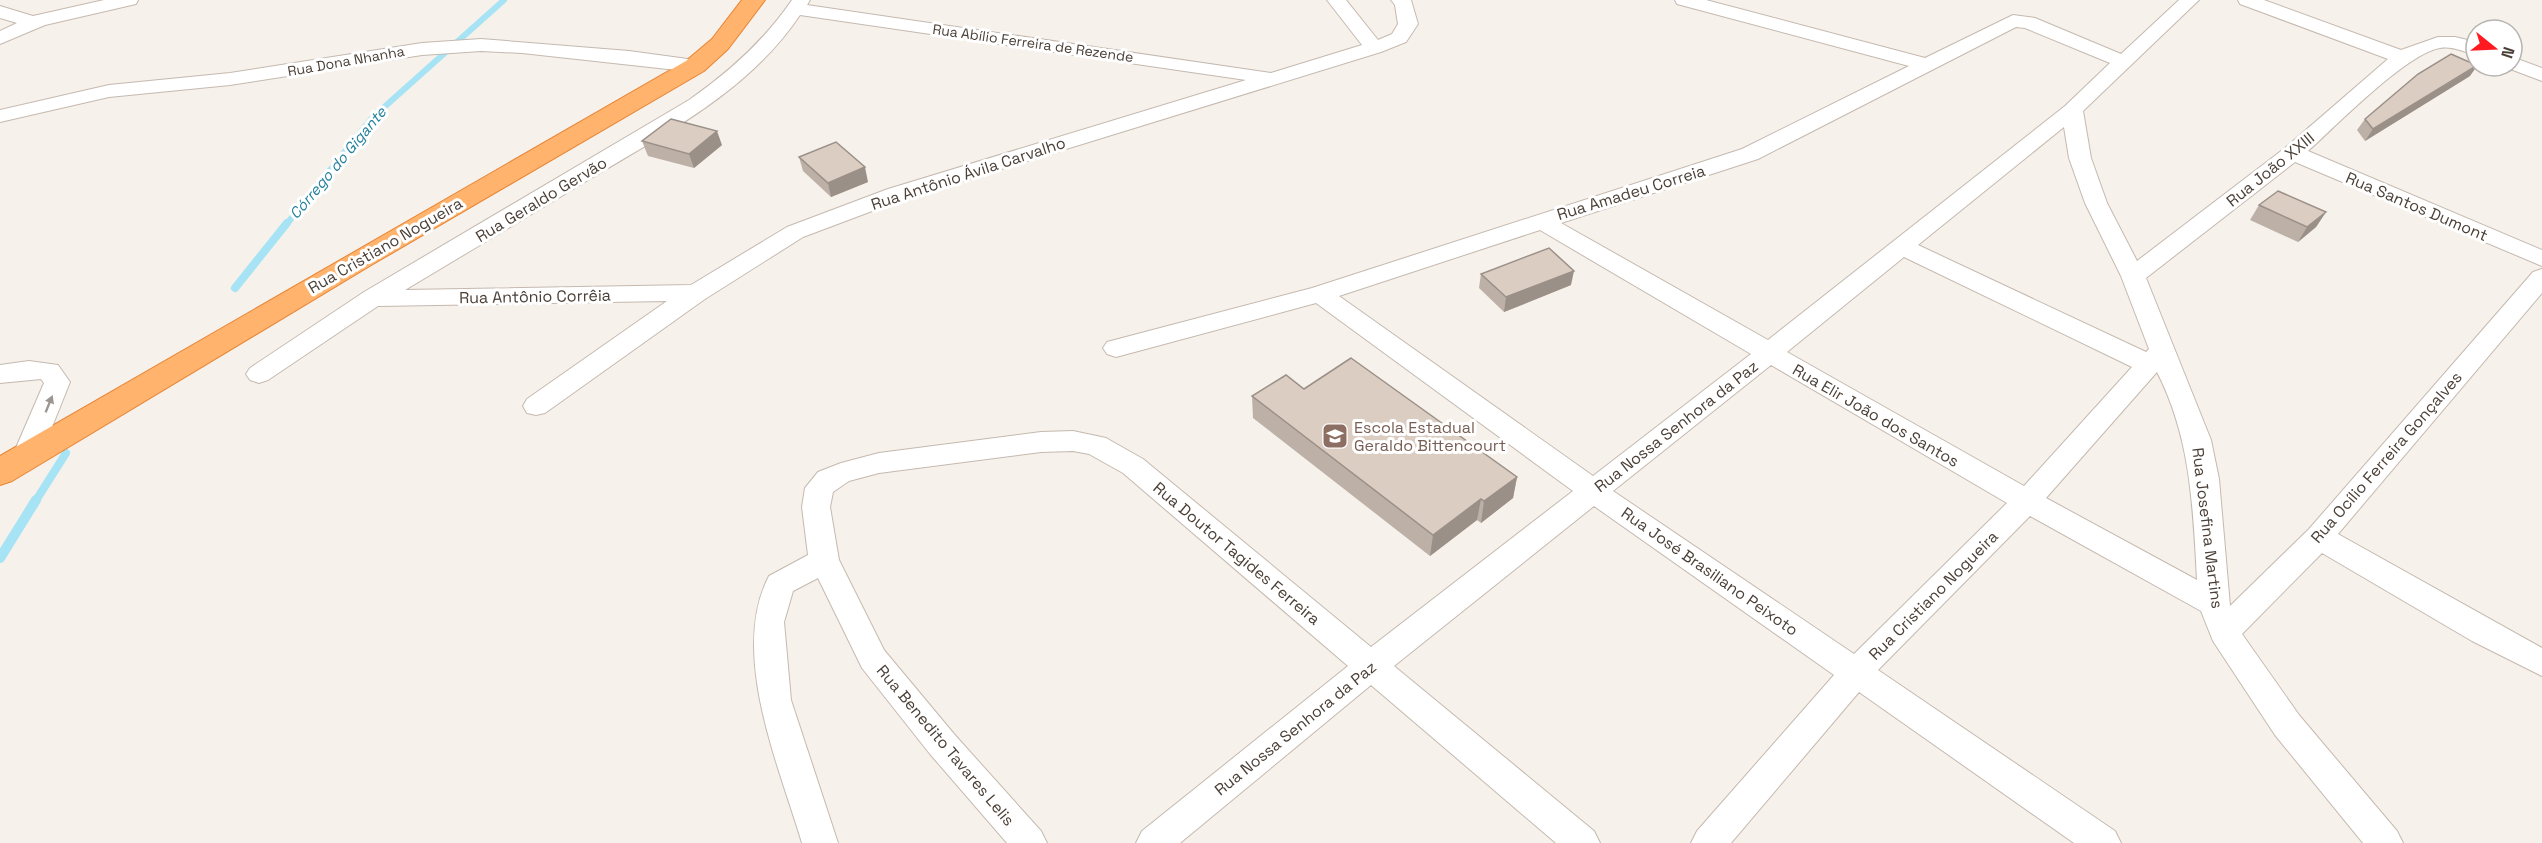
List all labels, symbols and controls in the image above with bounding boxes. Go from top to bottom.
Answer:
north arrow [2464,18,2524,78]
street label: Rua Abílio Ferreira de Rezende [931,20,1135,66]
street label: Rua Dona Nhanha [286,42,406,80]
text: N [2496,44,2519,61]
water label: Córrego do Gigante [285,102,391,223]
street label: Rua João XXIII [2222,127,2319,211]
street label: Rua Antônio Ávila Carvalho [868,132,1068,215]
street label: Rua Geraldo Gervão [472,152,611,247]
street label: Rua Amadeu Correia [1554,160,1708,225]
street label: Rua Santos Dumont [2343,167,2491,246]
street label: Rua Cristiano Nogueira [304,193,466,298]
street label: Rua Antônio Corrêia [459,285,611,308]
street label: Rua Nossa Senhora da Paz [1590,356,1762,497]
street label: Rua Elir João dos Santos [1789,359,1963,472]
street label: Rua Ocílio Ferreira Gonçalves [2306,367,2467,547]
one-way arrow [44,394,54,412]
place label: Escola Estadual Geraldo Bittencourt [1354,417,1506,456]
school or university icon: Escola Estadual Geraldo Bittencourt [1320,421,1350,451]
street label: Rua Josefina Martins [2187,446,2228,610]
street label: Rua Doutor Tagides Ferreira [1149,477,1325,630]
street label: Rua José Brasiliano Peixoto [1617,502,1802,641]
street label: Rua Cristiano Nogueira [1864,526,2003,665]
street label: Rua Nossa Senhora da Paz [1210,657,1381,800]
street label: Rua Benedito Tavares Lelis [872,660,1019,830]

